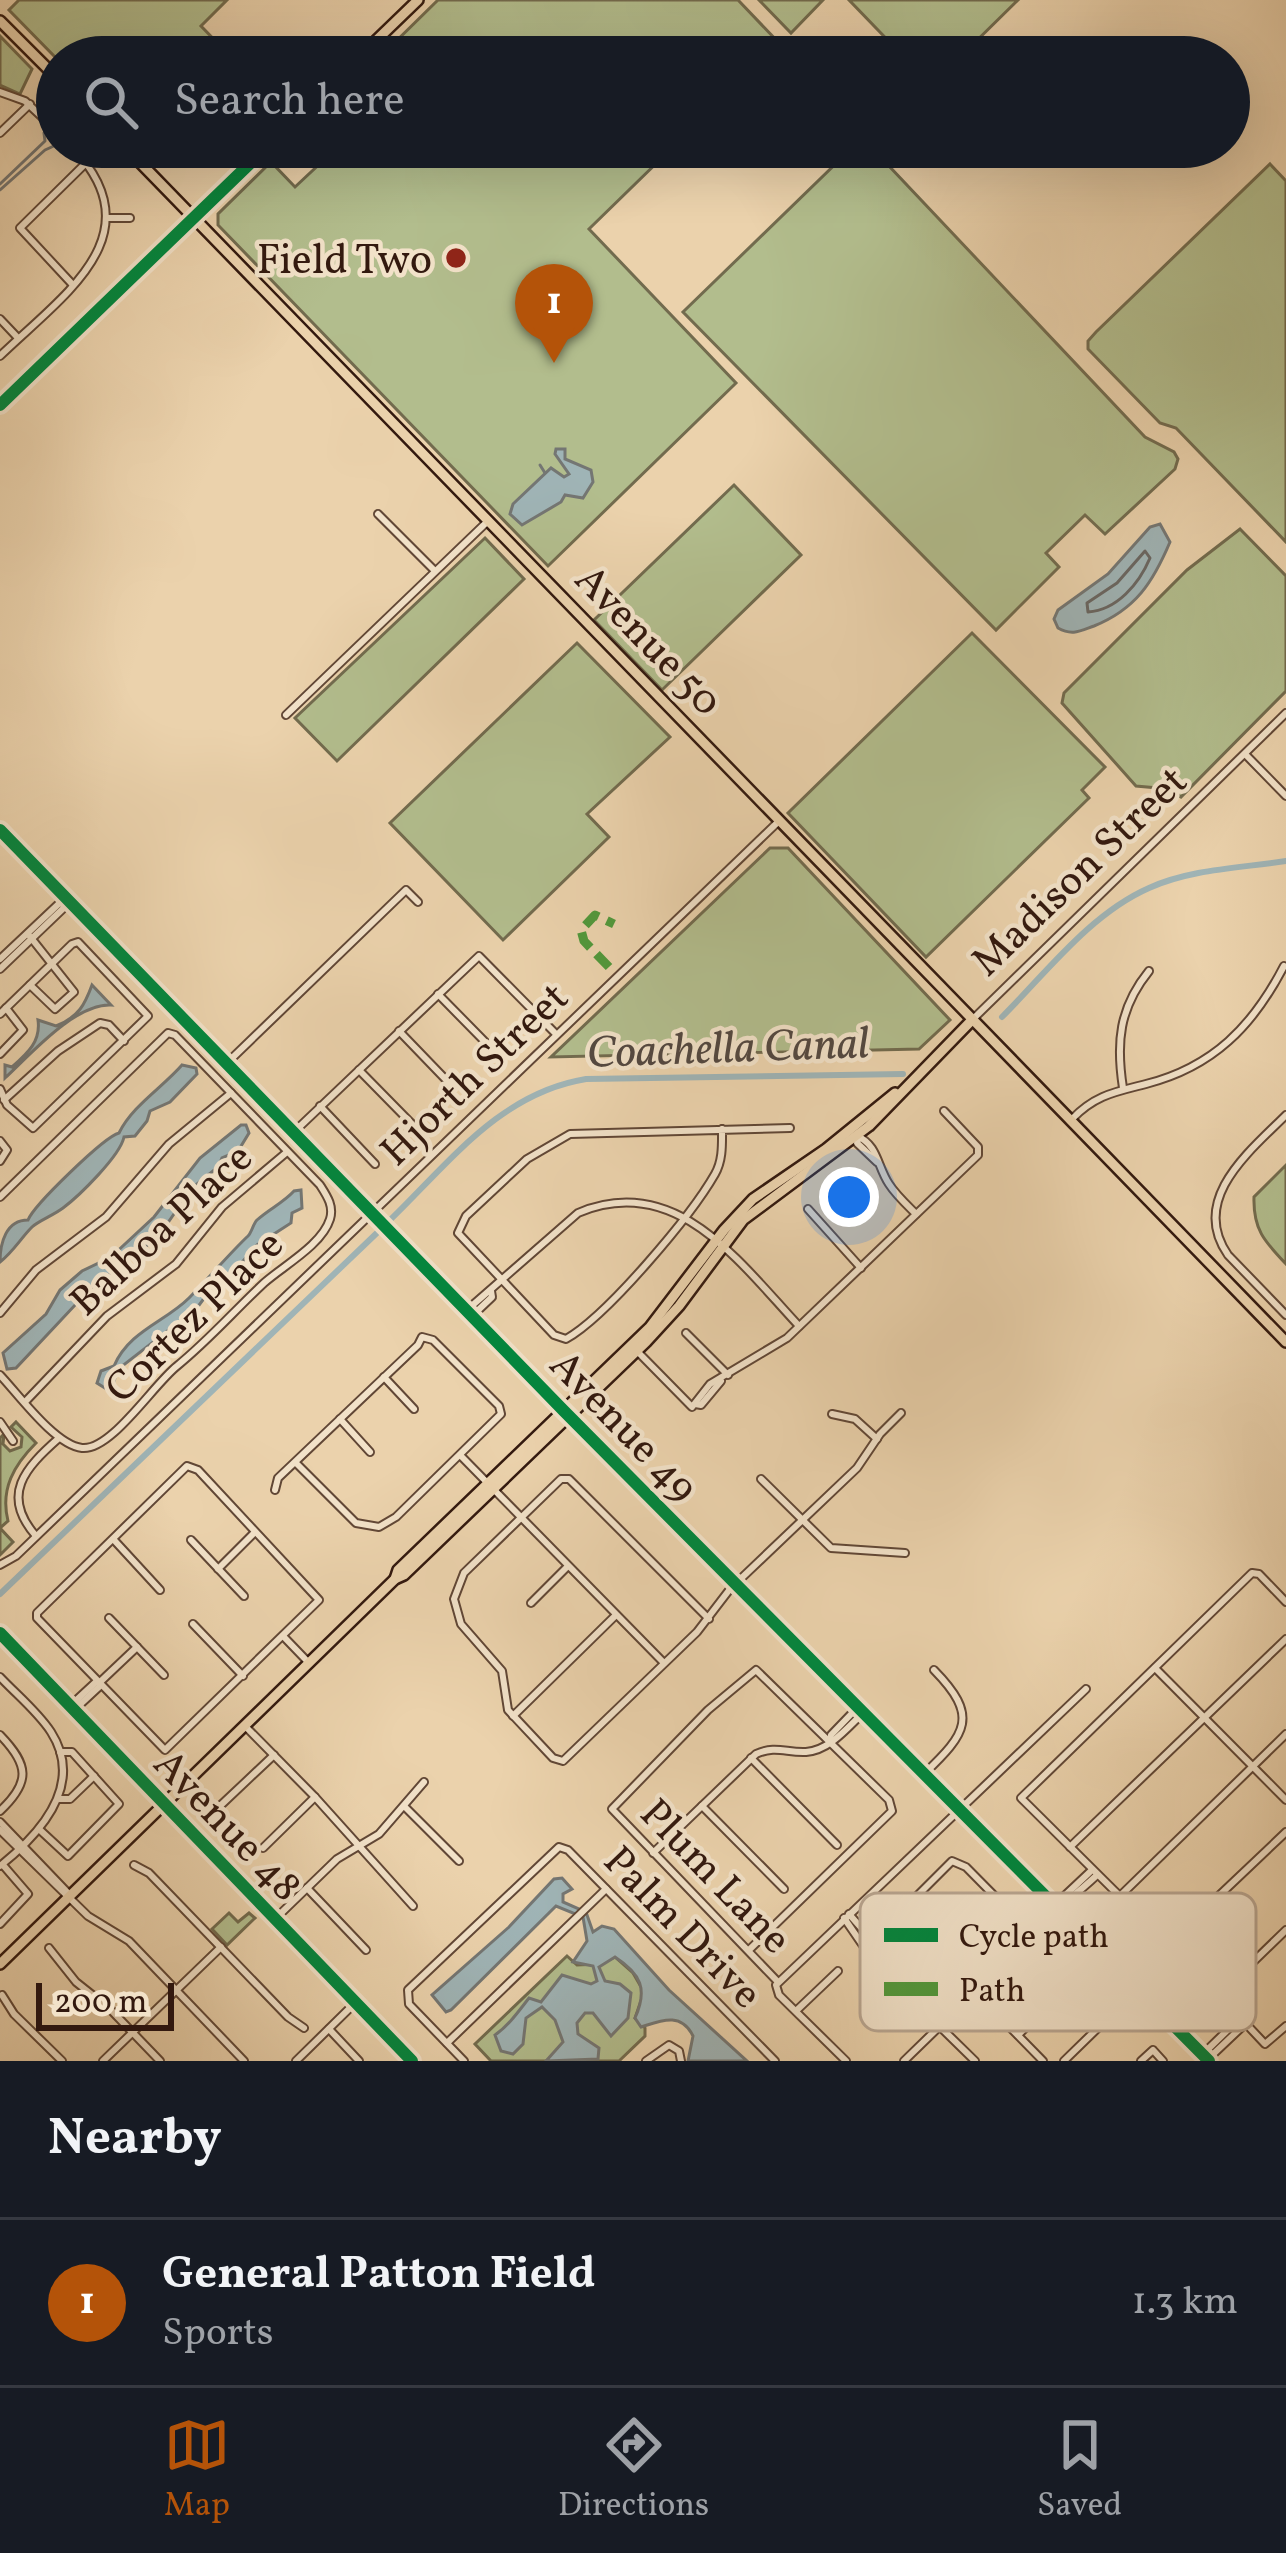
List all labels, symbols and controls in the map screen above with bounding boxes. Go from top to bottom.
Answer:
search box [36,36,1250,168]
icon: search [78,69,144,135]
text: Search here [174,71,405,134]
place label: Field Two [257,233,432,292]
marker: Field Two [443,245,469,271]
pin: 1 [515,264,593,363]
street label: Avenue 50 [559,553,734,731]
street label: Madison Street [960,755,1202,992]
street label: Hjorth Street [369,971,584,1181]
water label: Coachella Canal [586,1014,870,1087]
street label: Balboa Place [59,1131,268,1332]
your location [819,1167,879,1227]
street label: Cortez Place [94,1218,298,1419]
street label: Avenue 49 [534,1339,709,1517]
street label: Avenue 48 [138,1738,313,1916]
street label: Plum Lane [625,1787,803,1969]
street label: Palm Drive [588,1835,774,2024]
legend [860,1893,1256,2031]
text: Cycle path [959,1916,1109,1962]
text: Path [959,1970,1025,2016]
scale bar [36,1977,174,2030]
text: 200 m [54,1981,148,2027]
text: Nearby [48,2104,222,2175]
text: General Patton Field [162,2244,596,2307]
text: 1 [79,2276,95,2330]
text: 1.3 km [1132,2276,1238,2330]
text: Sports [162,2307,273,2361]
tab: Map [164,2412,230,2530]
tab: Directions [558,2412,709,2530]
tab: Saved [1037,2412,1122,2530]

